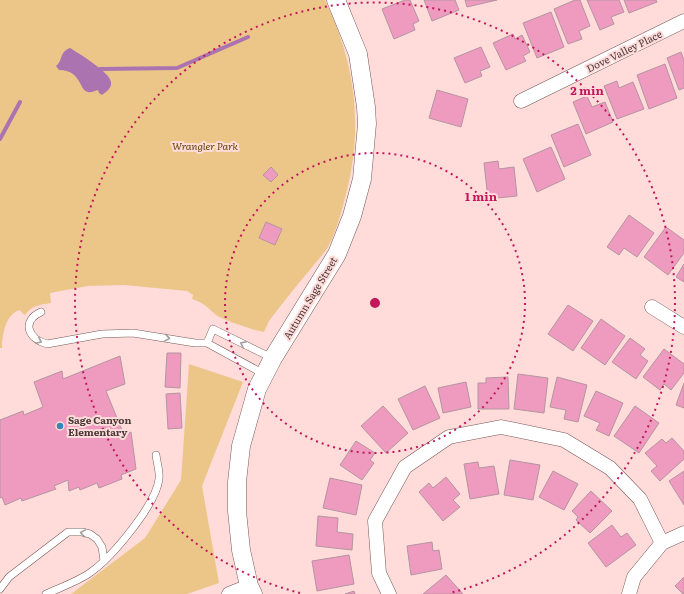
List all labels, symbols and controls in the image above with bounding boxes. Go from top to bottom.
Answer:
street label: Dove Valley Place [583,26,664,75]
text: 2 min [570,81,604,99]
park label: Wrangler Park [172,138,238,153]
text: 1 min [465,187,498,205]
street label: Autumn Sage Street [279,254,340,342]
centre of rings [368,296,382,310]
one-way arrow [164,333,170,342]
one-way arrow [35,336,42,344]
one-way arrow [240,341,247,348]
place label: Sage Canyon Elementary [68,412,131,439]
marker: Sage Canyon Elementary [55,421,65,431]
one-way arrow [79,529,86,538]

